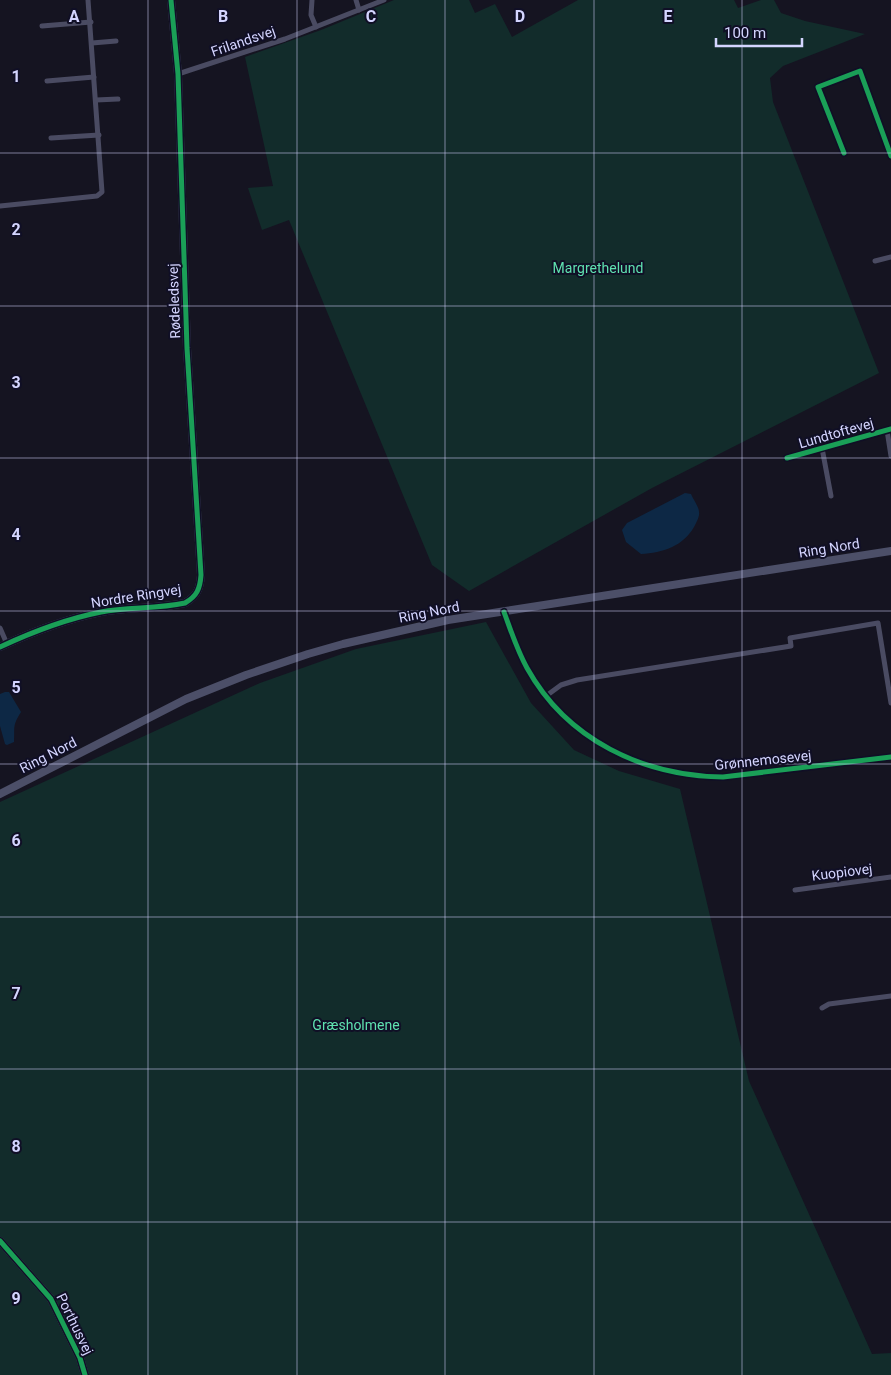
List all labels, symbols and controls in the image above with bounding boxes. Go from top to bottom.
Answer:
text: A [69,7,80,26]
text: B [218,7,228,26]
text: C [366,7,376,26]
text: D [515,7,525,26]
text: E [664,7,673,26]
scale bar [716,15,802,47]
street label: Frilandsvej [209,23,277,59]
text: 100 m [724,24,766,42]
text: 1 [11,67,21,86]
text: 2 [11,220,21,239]
park label: Margrethelund [553,260,643,276]
street label: Rødeledsvej [165,263,183,339]
text: 3 [11,373,21,392]
street label: Lundtoftevej [797,415,875,451]
text: 4 [11,525,21,544]
street label: Ring Nord [797,535,861,561]
street label: Nordre Ringvej [90,581,182,611]
street label: Ring Nord [397,598,461,626]
text: 5 [11,678,21,697]
street label: Ring Nord [17,734,79,776]
street label: Grønnemosevej [714,747,812,773]
text: 6 [11,831,21,850]
street label: Kuopiovej [811,860,873,884]
text: 7 [11,984,21,1003]
park label: Græsholmene [312,1017,400,1033]
text: 8 [11,1137,21,1156]
text: 9 [11,1289,21,1308]
street label: Porthusvej [53,1291,97,1357]

